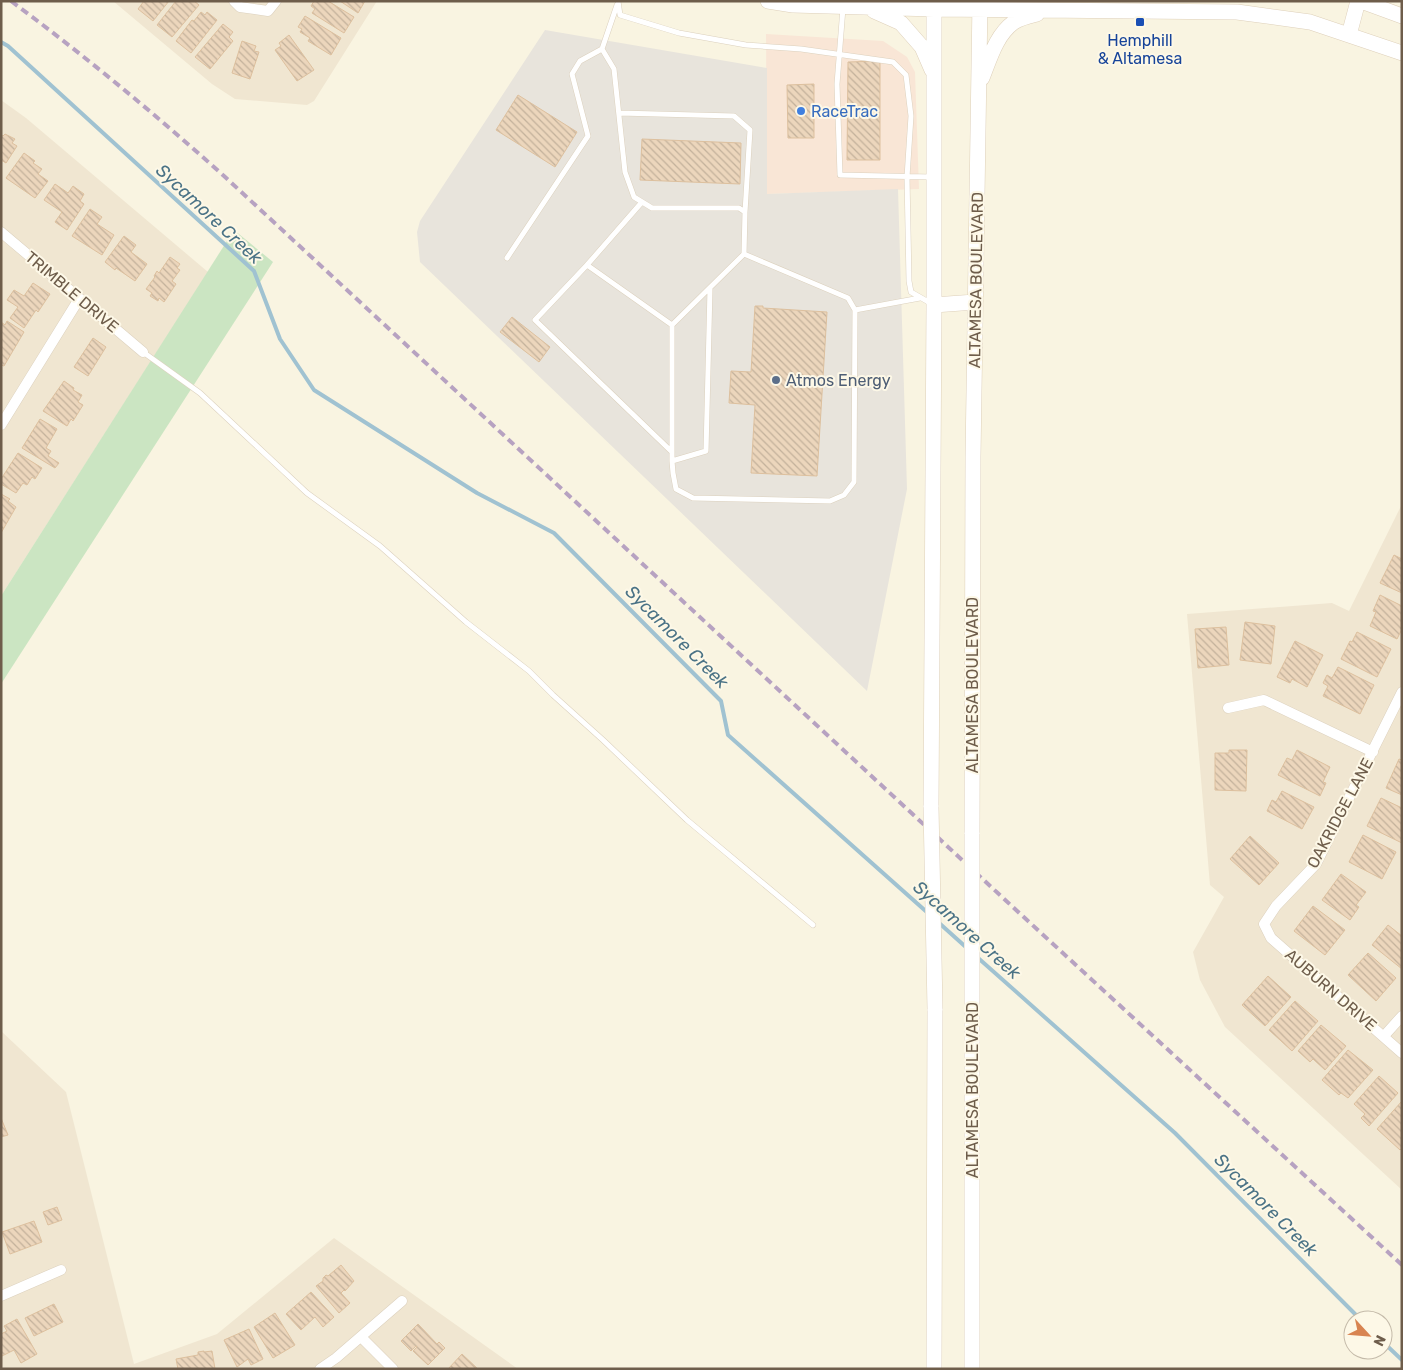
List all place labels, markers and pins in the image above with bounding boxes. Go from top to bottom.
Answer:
marker: Hemphill & Altamesa [1134,16,1146,28]
place label: Hemphill & Altamesa [1098,31,1182,68]
place label: RaceTrac [811,102,878,121]
marker: RaceTrac [795,105,807,117]
place label: Atmos Energy [786,371,891,390]
marker: Atmos Energy [770,374,782,386]

